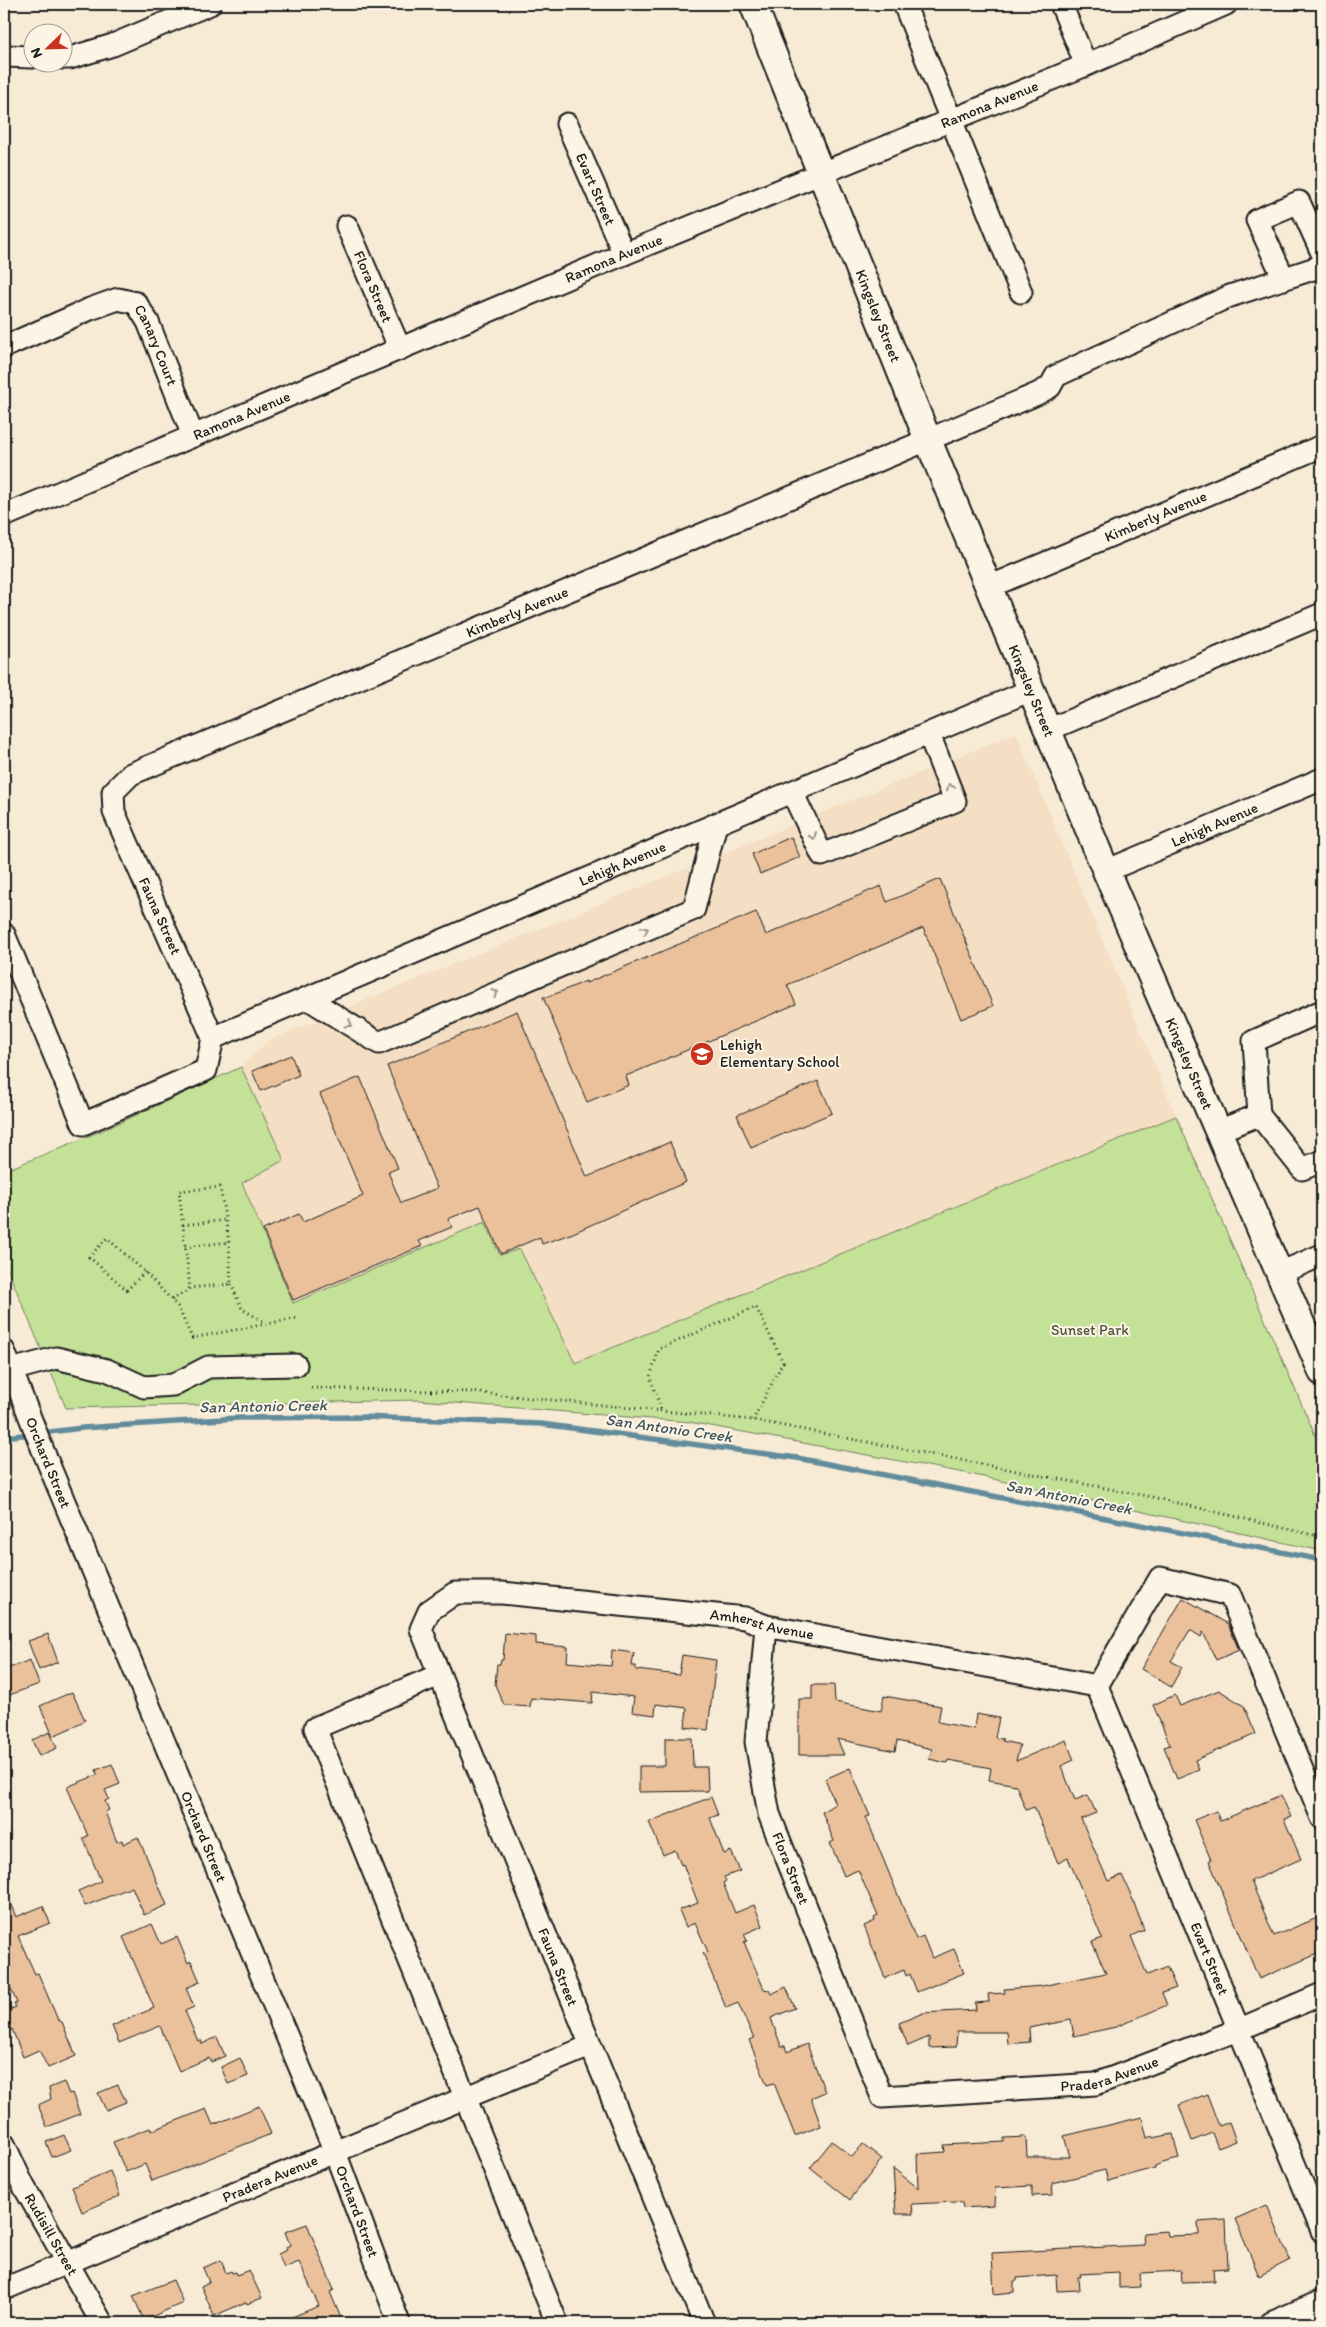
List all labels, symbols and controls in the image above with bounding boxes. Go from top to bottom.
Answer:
north arrow [22,22,72,72]
text: N [27,45,46,61]
street label: Ramona Avenue [938,76,1041,132]
street label: Evart Street [572,150,619,228]
street label: Ramona Avenue [562,230,665,287]
street label: Flora Street [350,248,397,325]
street label: Kingsley Street [852,267,905,365]
street label: Canary Court [130,301,181,389]
street label: Ramona Avenue [190,387,293,444]
street label: Kimberly Avenue [1102,487,1210,546]
street label: Kimberly Avenue [463,583,571,641]
street label: Kingsley Street [1004,642,1059,740]
one-way arrow [945,783,956,792]
street label: Lehigh Avenue [1168,798,1261,851]
one-way arrow [807,831,817,840]
street label: Lehigh Avenue [576,837,669,890]
street label: Fauna Street [135,875,185,958]
one-way arrow [640,926,649,936]
one-way arrow [490,989,499,1000]
street label: Kingsley Street [1161,1015,1217,1113]
one-way arrow [343,1017,352,1027]
place label: Lehigh Elementary School [720,1036,840,1071]
school or university icon: Lehigh Elementary School [689,1041,715,1067]
park label: Sunset Park [1051,1321,1129,1339]
water label: San Antonio Creek [199,1395,328,1417]
water label: San Antonio Creek [604,1410,734,1446]
street label: Orchard Street [22,1414,75,1511]
water label: San Antonio Creek [1005,1475,1134,1519]
street label: Amherst Avenue [709,1605,815,1644]
street label: Orchard Street [177,1788,231,1885]
street label: Flora Street [768,1830,813,1907]
street label: Evart Street [1187,1920,1233,1998]
street label: Fauna Street [534,1925,582,2009]
street label: Pradera Avenue [1060,2052,1161,2095]
street label: Pradera Avenue [220,2151,320,2206]
street label: Orchard Street [332,2163,383,2260]
street label: Rudisill Street [21,2190,82,2279]

